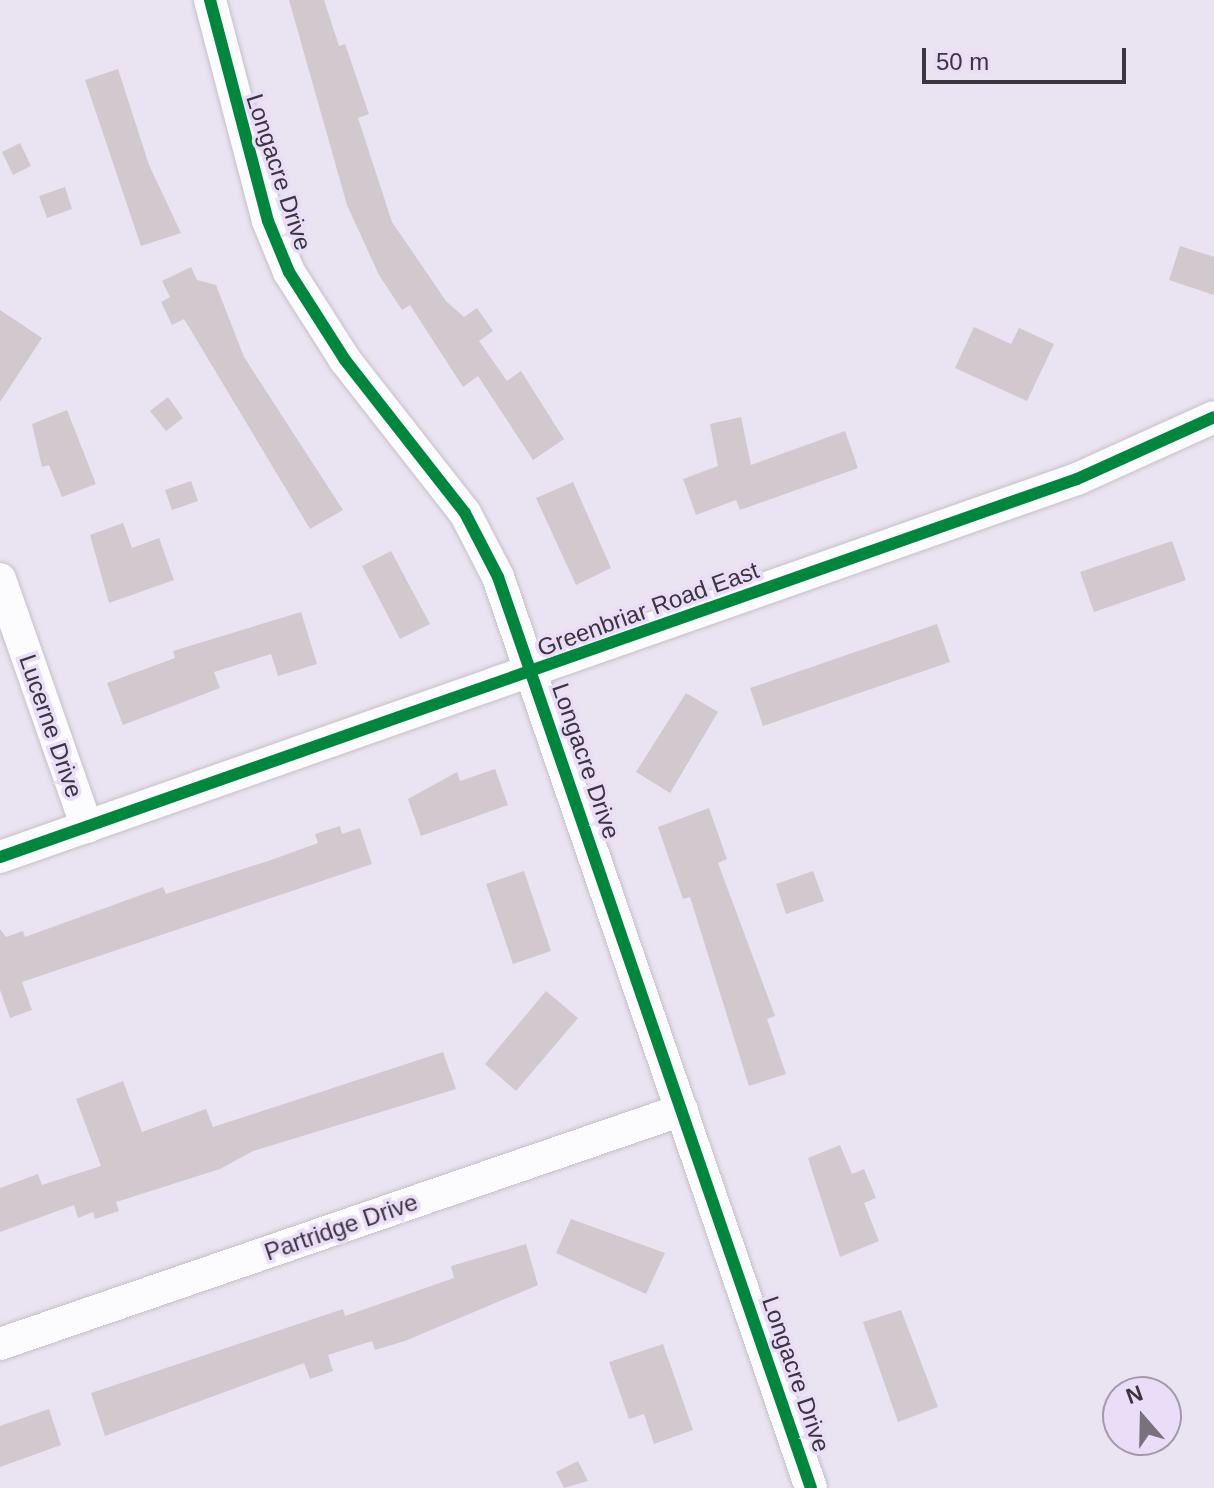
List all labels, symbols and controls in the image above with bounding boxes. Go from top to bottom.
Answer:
scale bar [926,32,1130,82]
text: 50 m [936,48,989,75]
street label: Longacre Drive [240,90,318,254]
street label: Greenbriar Road East [533,556,763,662]
street label: Lucerne Drive [13,651,89,801]
street label: Longacre Drive [546,679,626,843]
street label: Partridge Drive [261,1187,421,1267]
street label: Longacre Drive [756,1292,836,1456]
north arrow [1102,1376,1182,1456]
text: N [1123,1380,1146,1409]

